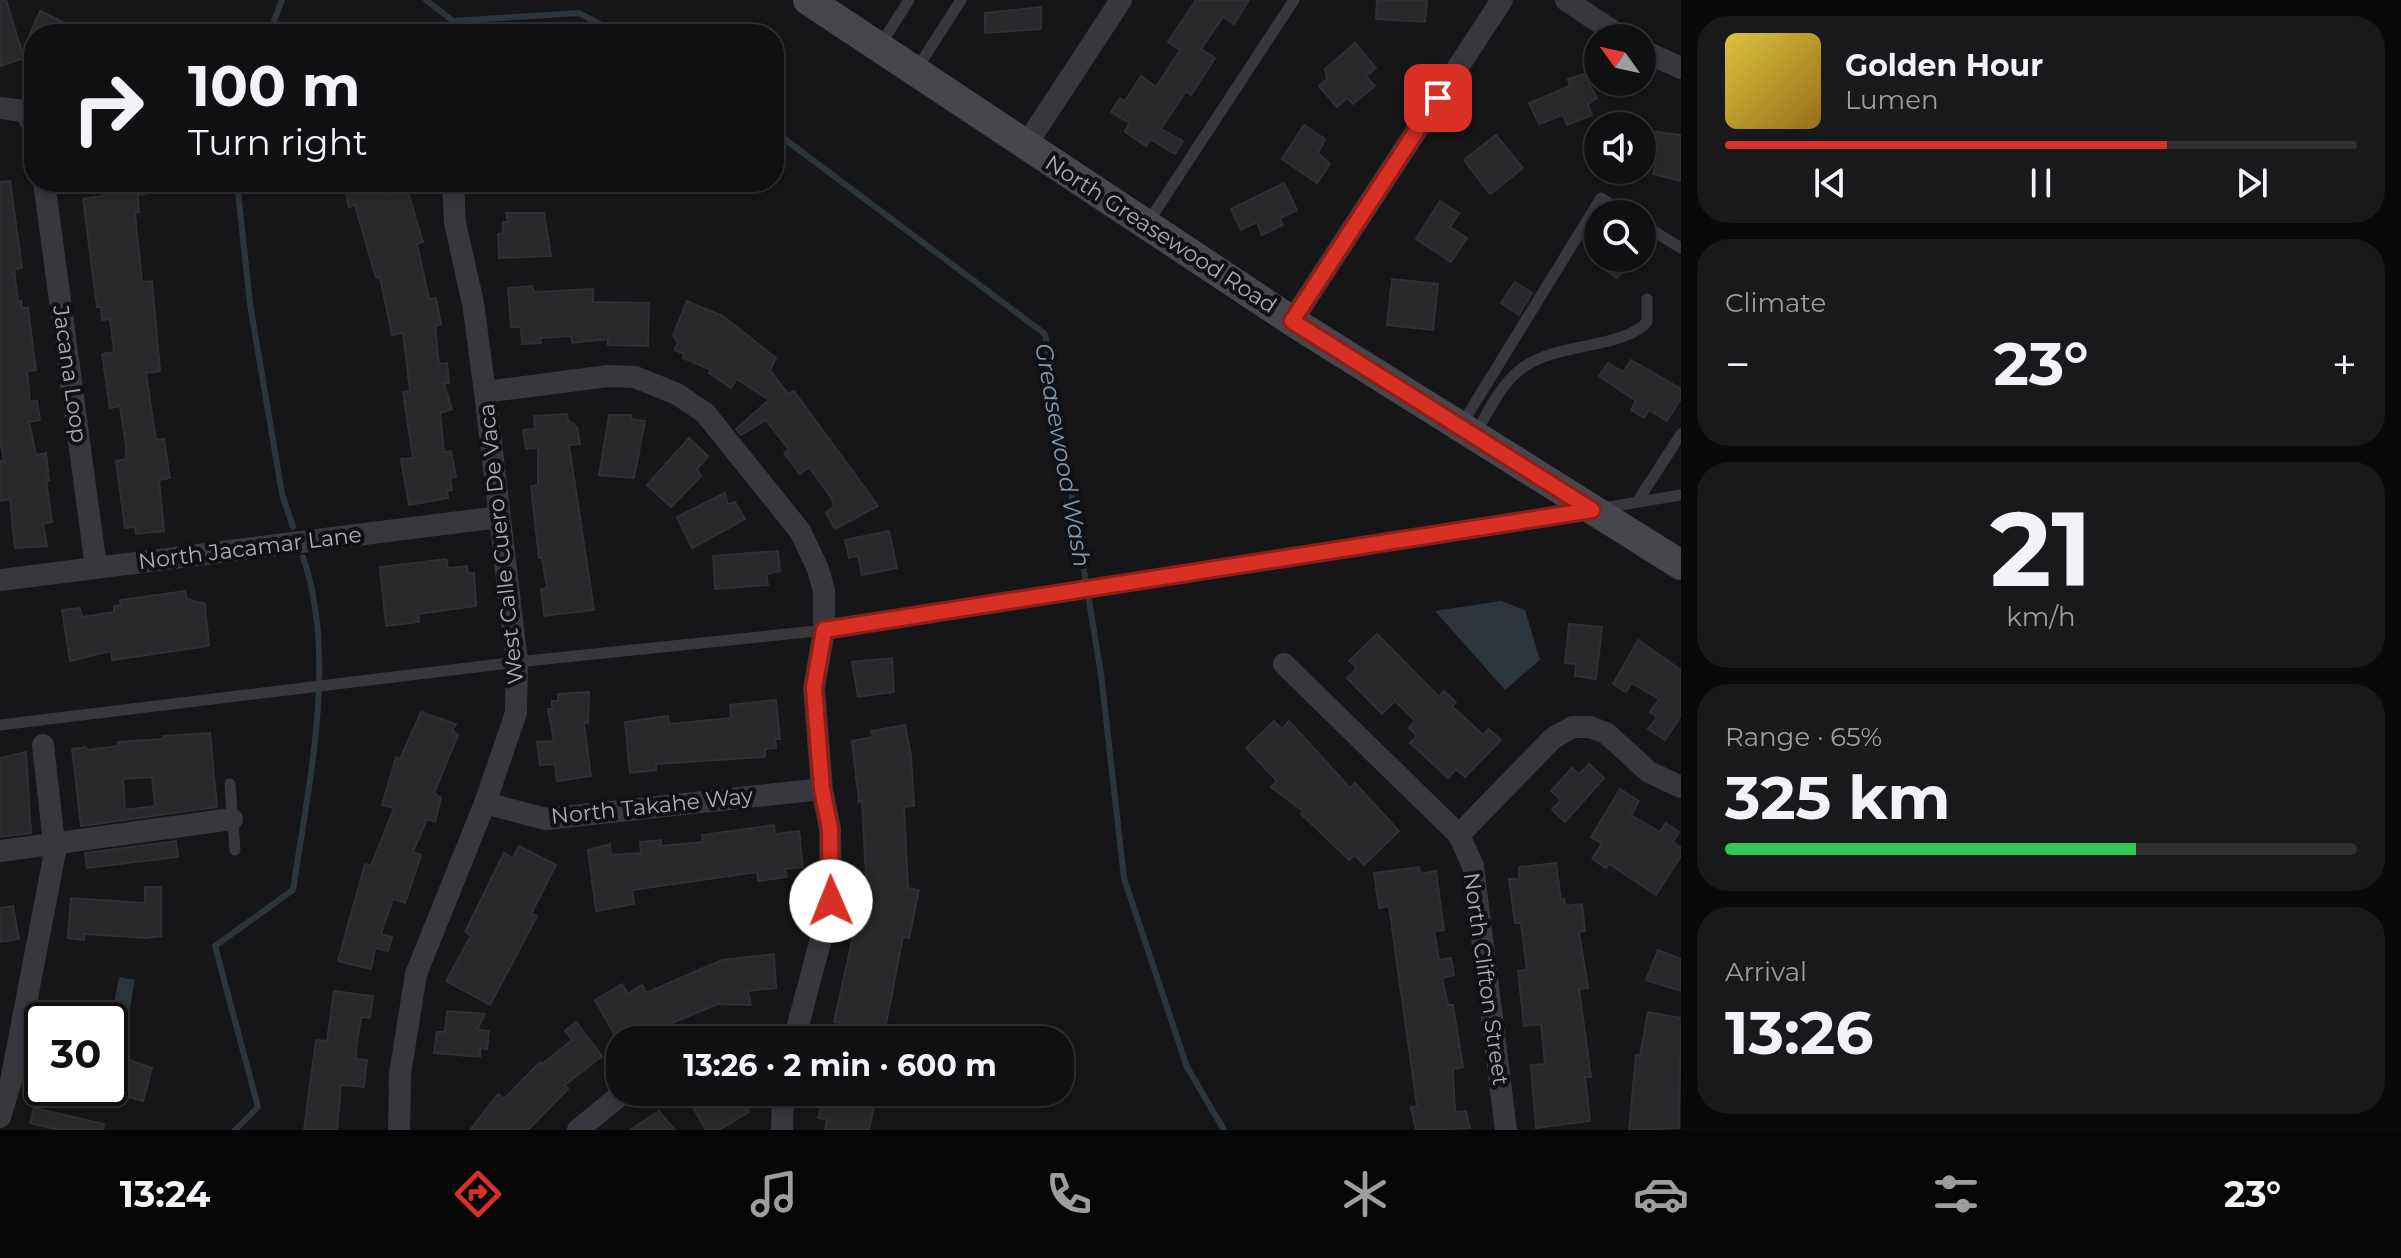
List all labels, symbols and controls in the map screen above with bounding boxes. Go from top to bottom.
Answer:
north arrow [1584,24,1656,96]
map controls [1584,24,1656,272]
text: Golden Hour [1845,47,2043,84]
text: 100 m [188,52,361,120]
icon: right [56,56,160,160]
pin [1404,64,1472,132]
icon: arrive [1416,76,1460,120]
text: Lumen [1845,84,1938,116]
button: sound [1584,112,1656,184]
text: Turn right [188,120,368,164]
street label: North Greasewood Road [1040,149,1282,319]
icon: previous [1808,161,1852,205]
icon: pause [2019,161,2063,205]
icon: next [2230,161,2274,205]
button: search [1584,200,1656,272]
text: Climate [1725,287,1826,319]
street label: Jacana Loop [47,303,93,444]
text: 23° [1993,327,2089,400]
text: − [1725,337,1750,391]
text: + [2332,337,2357,391]
water label: Greasewood Wash [1029,341,1097,569]
street label: West Calle Cuero De Vaca [473,402,529,686]
text: 21 [1990,485,2092,612]
street label: North Jacamar Lane [137,521,363,575]
text: km/h [2006,601,2076,633]
text: Range · 65% [1725,721,1882,753]
text: 325 km [1725,761,1950,834]
street label: North Takahe Way [550,782,754,830]
position arrow [789,859,873,943]
street label: North Clifton Street [1458,871,1514,1087]
text: Arrival [1725,956,1807,988]
text: 13:26 [1725,996,1873,1069]
speed limit sign: 30 [24,1002,128,1106]
text: 13:26 · 2 min · 600 m [683,1047,997,1084]
icon: directions [450,1166,506,1222]
icon: music [746,1166,802,1222]
icon: phone [1041,1166,1097,1222]
icon: climate [1337,1166,1393,1222]
icon: car [1633,1166,1689,1222]
icon: filters [1928,1166,1984,1222]
text: 13:24 [120,1172,210,1216]
text: 23° [2224,1172,2281,1216]

